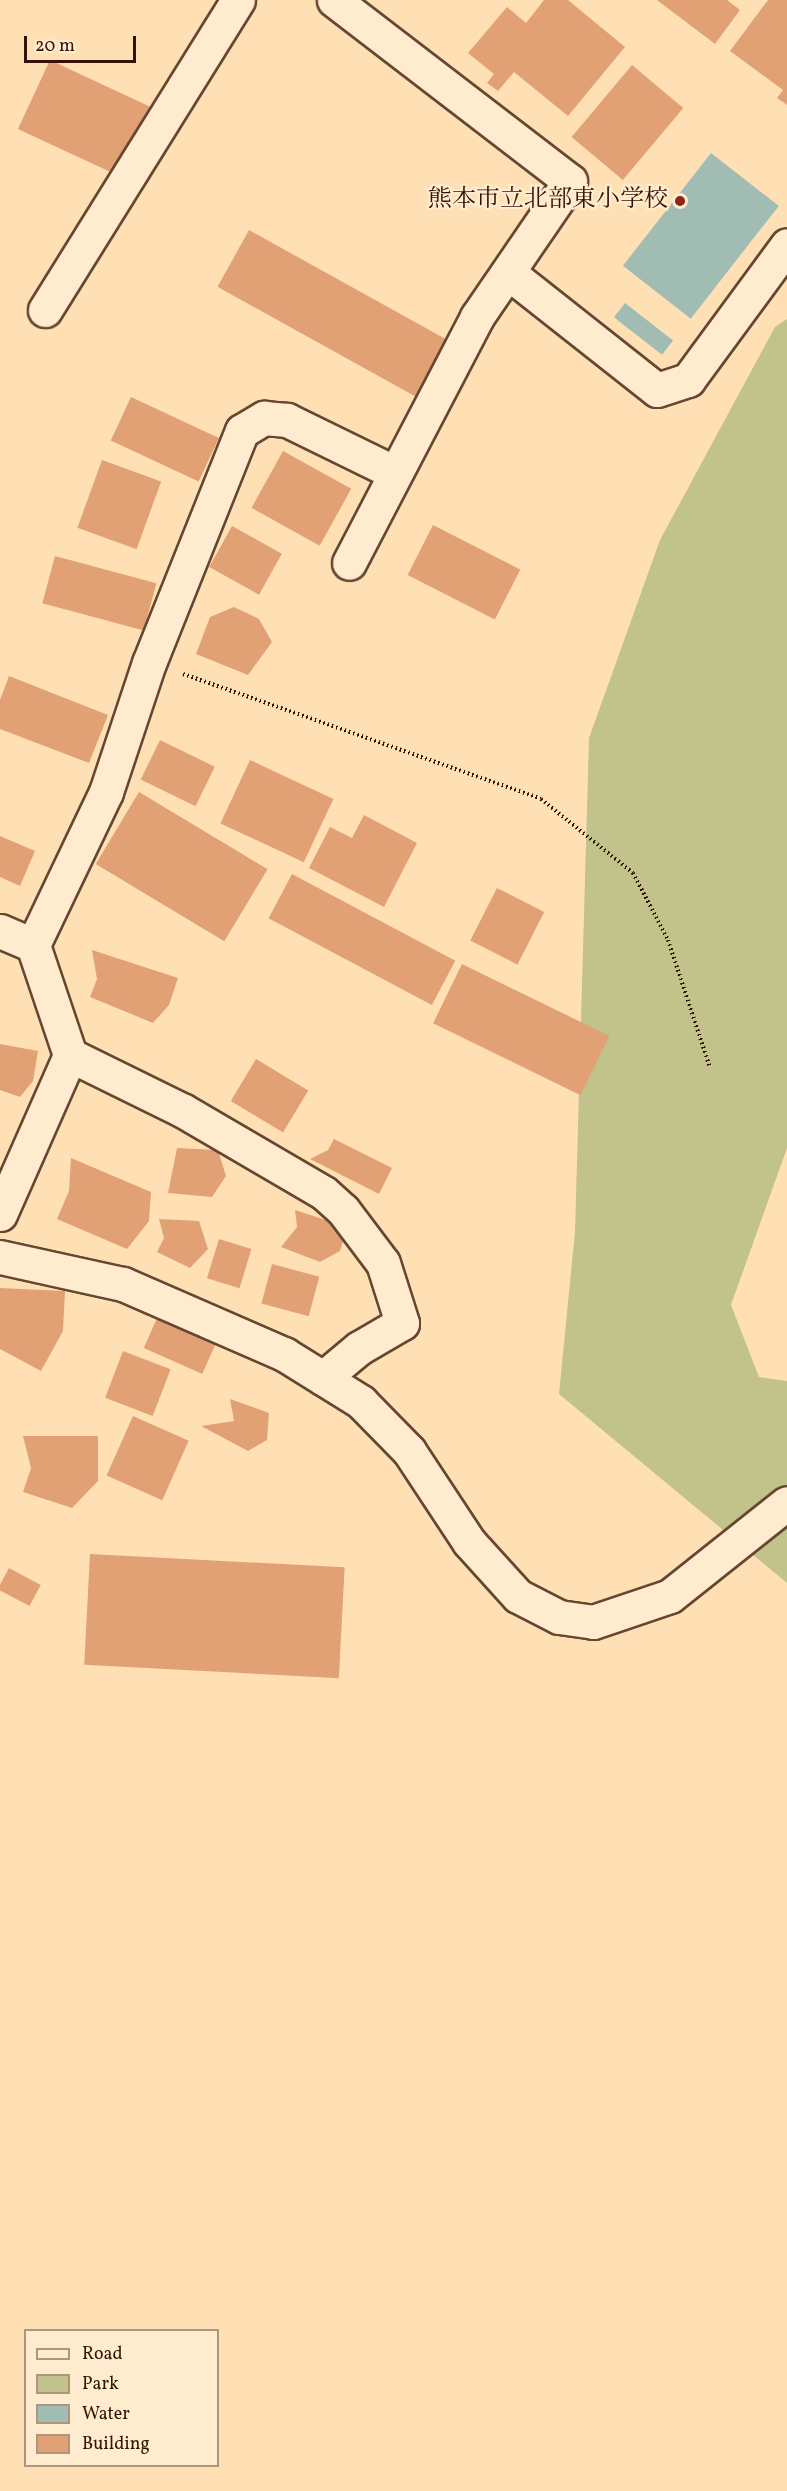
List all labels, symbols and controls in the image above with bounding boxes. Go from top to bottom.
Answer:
scale bar [27,24,140,62]
text: 20 m [35,34,75,59]
place label: 熊本市立北部東小学校 [428,187,668,215]
marker: 熊本市立北部東小学校 [673,194,687,208]
legend [24,2329,219,2467]
text: Road [82,2342,123,2367]
text: Park [82,2372,119,2397]
text: Water [82,2402,130,2427]
text: Building [82,2432,150,2457]

